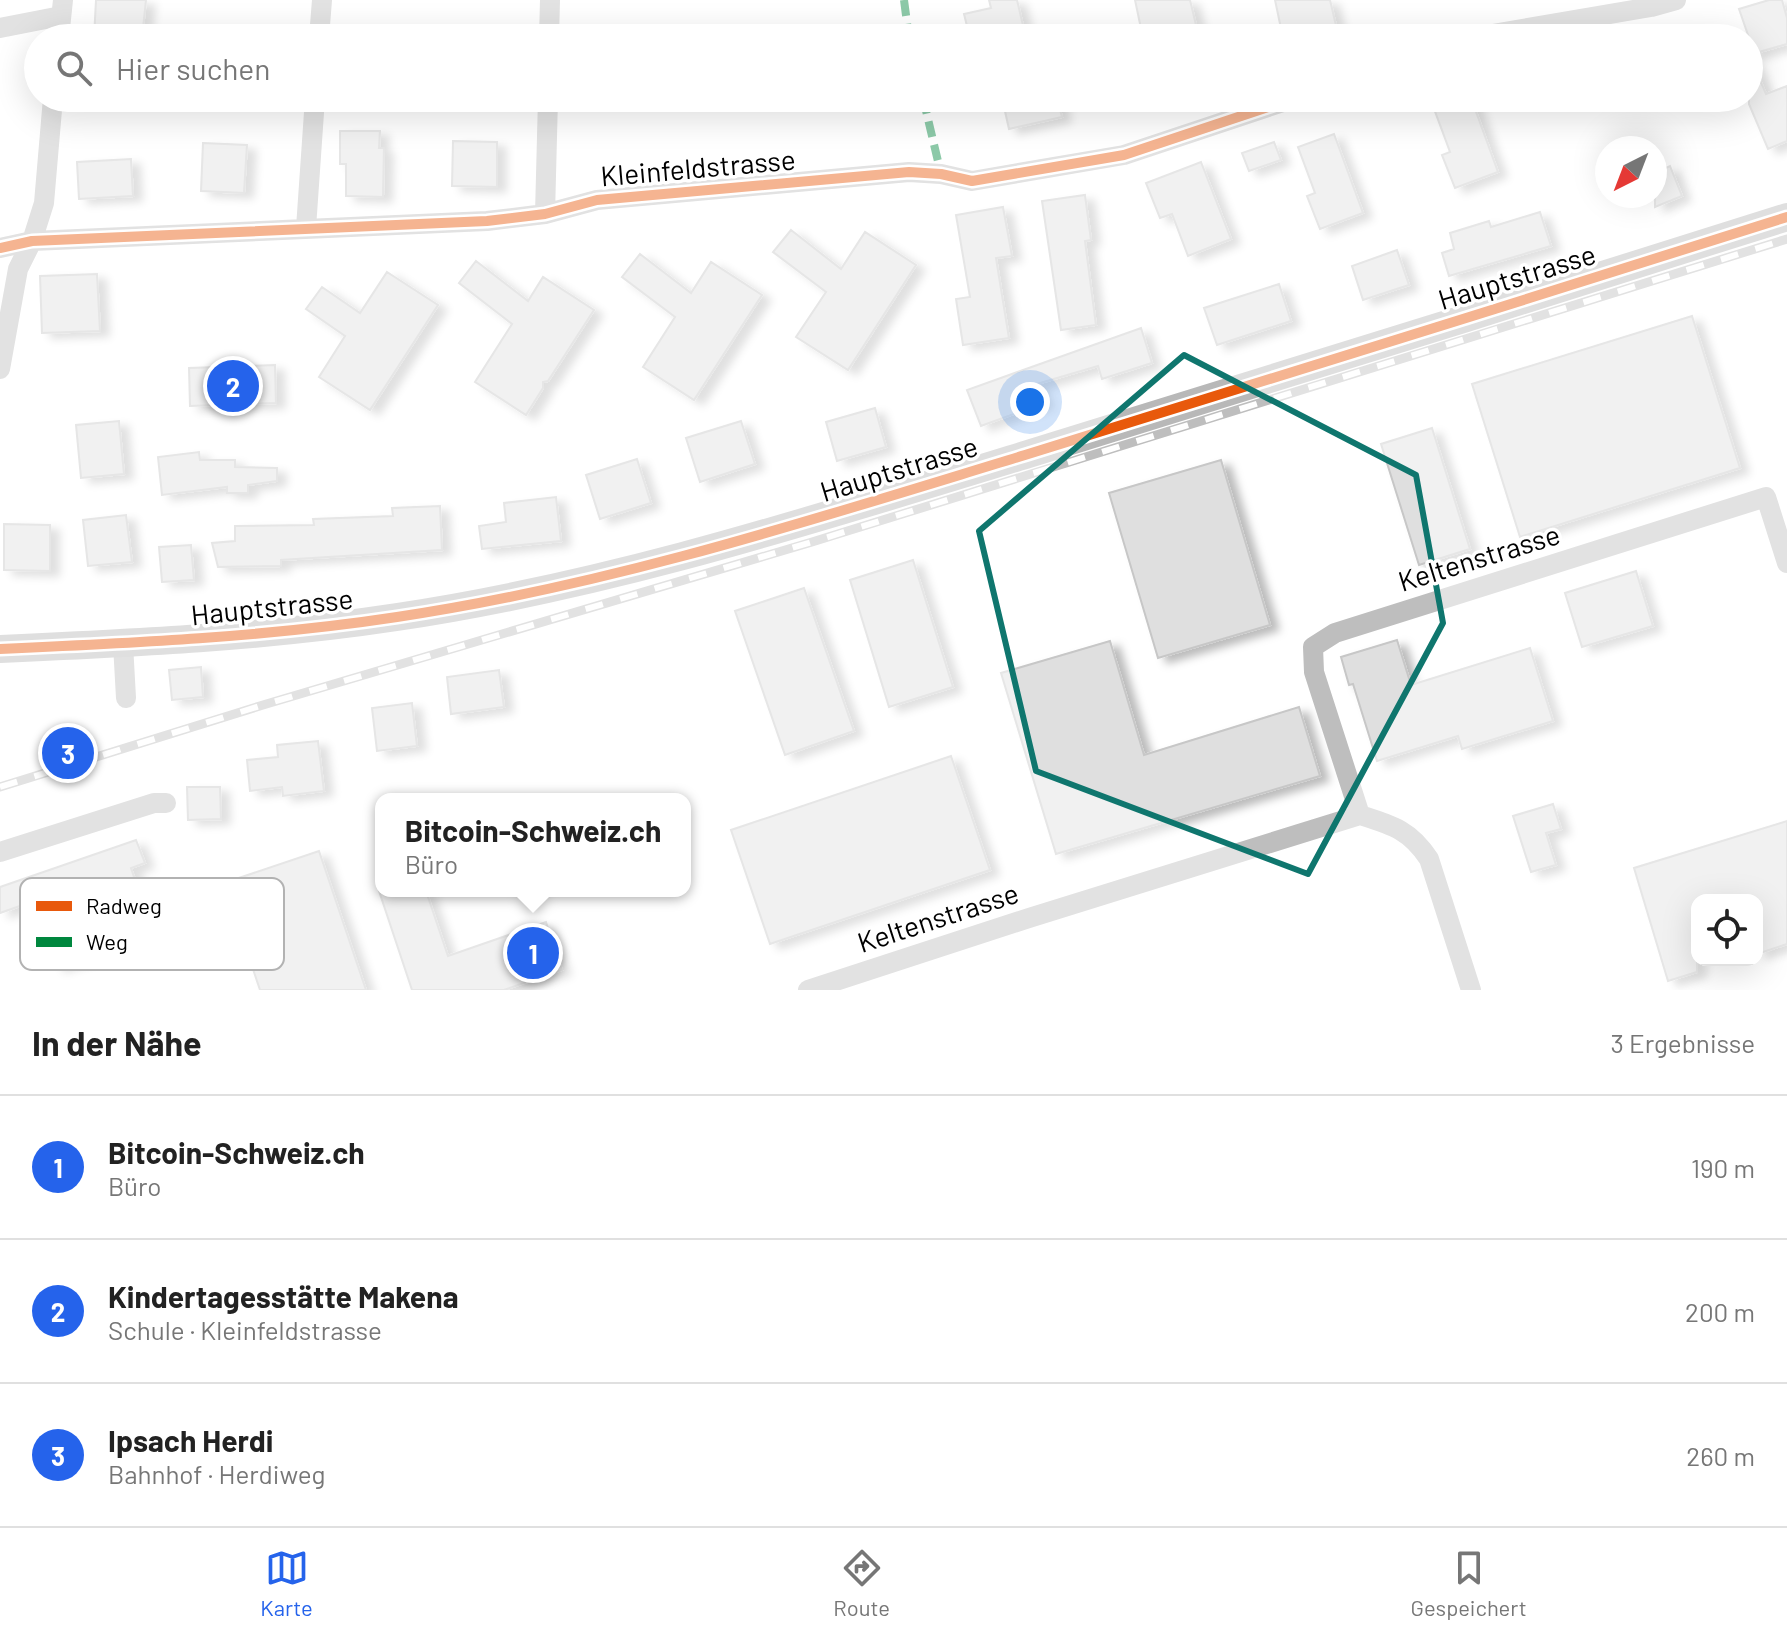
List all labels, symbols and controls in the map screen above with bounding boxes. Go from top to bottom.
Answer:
search box [24,24,1763,112]
icon: search [52,46,96,90]
text: Hier suchen [116,50,270,86]
north arrow [1595,136,1667,208]
street label: Kleinfeldstrasse [599,142,797,192]
street label: Hauptstrasse [1434,236,1600,316]
pin: 2 [207,356,259,416]
your location [1010,382,1050,422]
street label: Hauptstrasse [816,428,982,508]
street label: Keltenstrasse [1394,516,1564,598]
street label: Hauptstrasse [189,581,355,631]
pin: 3 [42,723,94,783]
popup [375,793,691,897]
text: Bitcoin-Schweiz.ch [405,812,661,848]
text: Büro [405,848,458,879]
street label: Keltenstrasse [853,875,1023,959]
legend [20,878,284,970]
text: Radweg [86,892,162,918]
map controls [1691,894,1763,966]
button: locate [1691,894,1763,966]
pin: 1 [507,923,559,983]
text: Weg [86,928,128,954]
text: In der Nähe [32,1022,202,1063]
text: 3 Ergebnisse [1610,1027,1755,1058]
text: Bitcoin-Schweiz.ch [108,1134,365,1170]
text: 1 [53,1152,63,1183]
text: 190 m [1691,1152,1755,1183]
text: Büro [108,1170,161,1201]
text: Kindertagesstätte Makena [108,1278,459,1314]
text: 2 [51,1296,65,1327]
text: 200 m [1685,1296,1755,1327]
text: Schule · Kleinfeldstrasse [108,1314,382,1345]
text: Ipsach Herdi [108,1422,273,1458]
text: 3 [51,1440,65,1471]
text: 260 m [1686,1440,1755,1471]
text: Bahnhof · Herdiweg [108,1458,326,1489]
tab: Karte [260,1546,313,1620]
tab: Route [833,1546,890,1620]
tab: Gespeichert [1411,1546,1527,1620]

